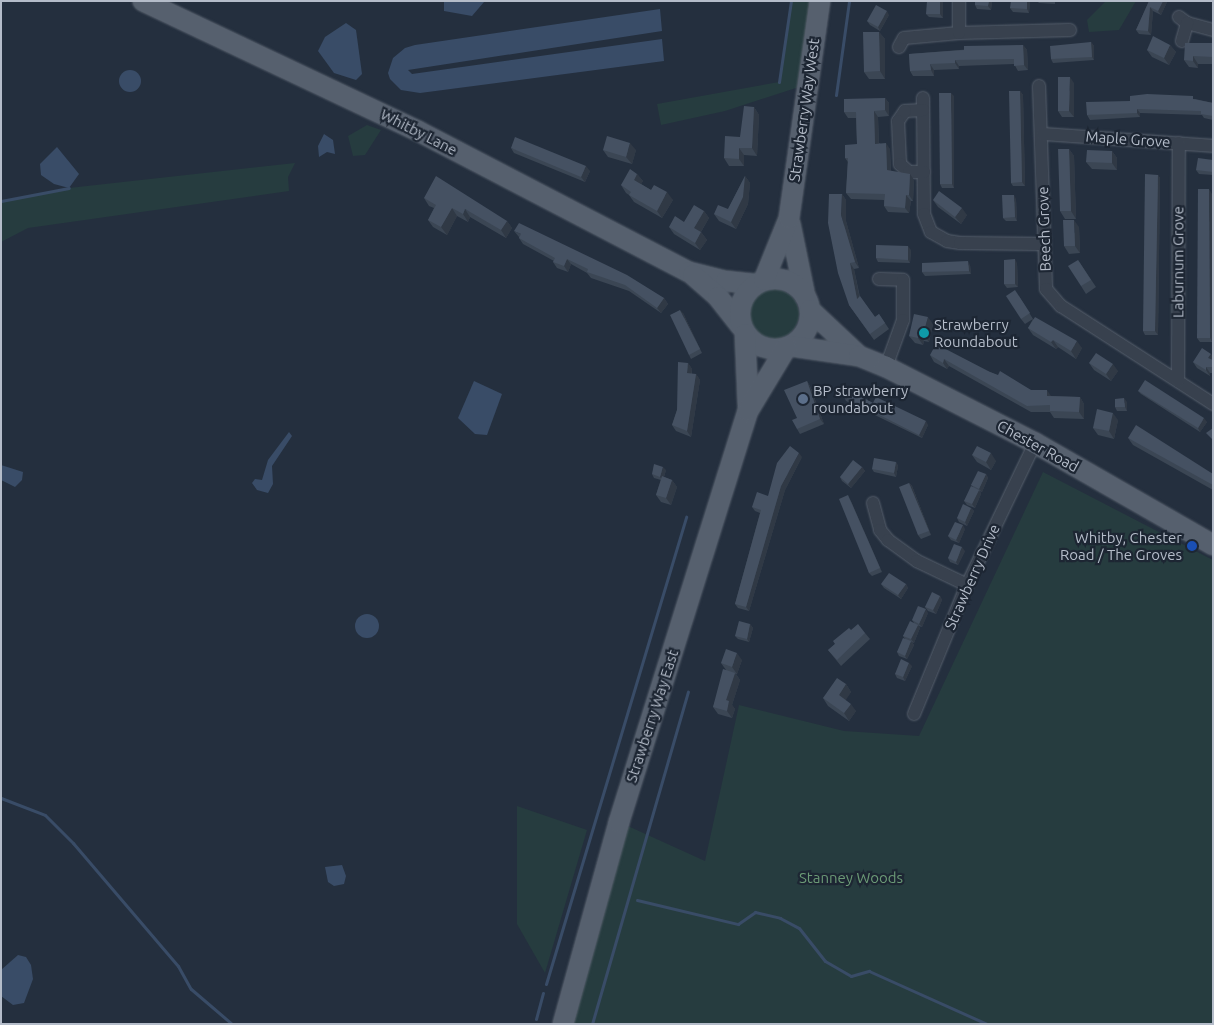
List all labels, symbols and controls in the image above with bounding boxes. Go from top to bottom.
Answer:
street label: Strawberry Way West [785,37,823,183]
street label: Whitby Lane [378,105,460,159]
street label: Maple Grove [1085,127,1171,151]
street label: Beech Grove [1034,186,1054,272]
street label: Laburnum Grove [1169,206,1187,318]
place label: Strawberry Roundabout [934,315,1018,350]
marker: Strawberry Roundabout [918,327,930,339]
place label: BP strawberry roundabout [813,381,908,416]
marker: BP strawberry roundabout [797,393,809,405]
street label: Chester Road [994,416,1082,476]
street label: Strawberry Drive [941,521,1003,633]
place label: Whitby, Chester Road / The Groves [1060,528,1182,563]
marker: Whitby, Chester Road / The Groves [1186,540,1198,552]
street label: Strawberry Way East [622,647,682,785]
park label: Stanney Woods [799,869,903,887]

